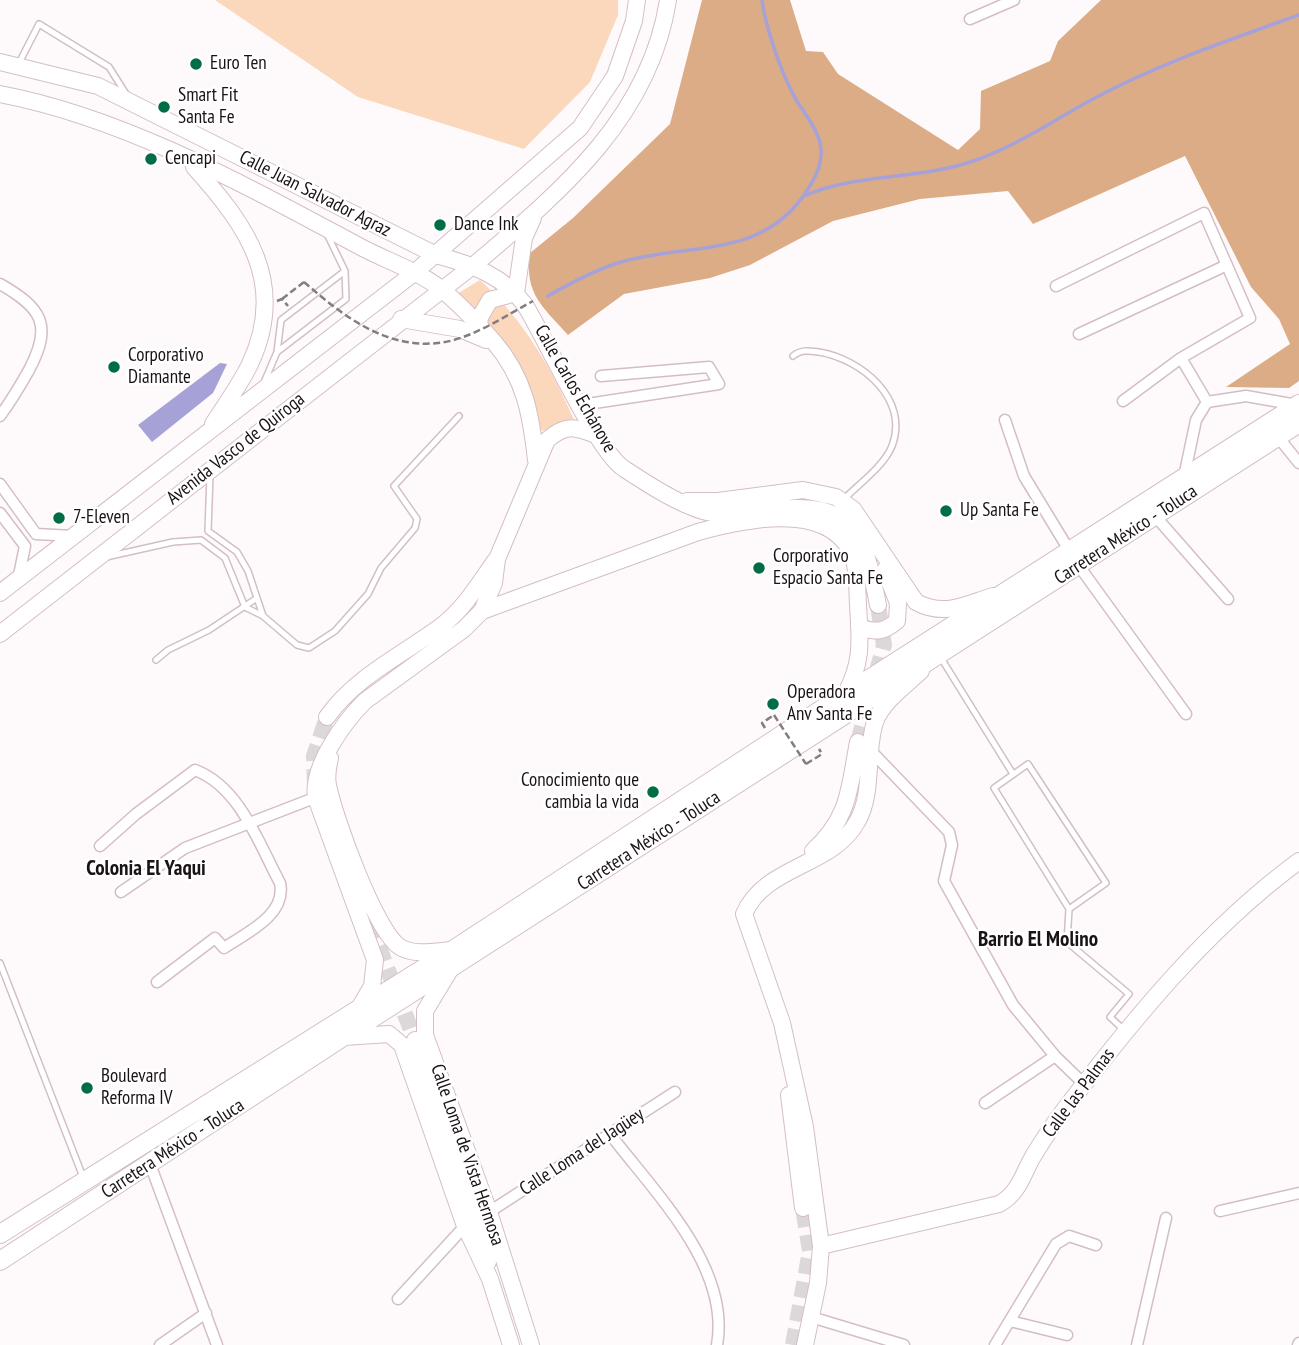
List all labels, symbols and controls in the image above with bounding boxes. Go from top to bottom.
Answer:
place label: Euro Ten [210,53,267,75]
marker: Euro Ten [188,56,204,72]
place label: Smart Fit Santa Fe [178,85,238,129]
marker: Smart Fit Santa Fe [156,99,172,115]
street label: Calle Juan Salvador Agraz [235,146,395,242]
place label: Cencapi [165,148,216,170]
marker: Cencapi [143,151,159,167]
place label: Dance Ink [454,214,518,236]
marker: Dance Ink [432,217,448,233]
street label: Calle Carlos Echánove [529,321,621,457]
place label: Corporativo Diamante [128,345,204,389]
marker: Corporativo Diamante [106,359,122,375]
street label: Avenida Vasco de Quiroga [162,388,310,510]
street label: Carretera México - Toluca [1050,480,1202,590]
place label: Up Santa Fe [960,500,1039,522]
marker: Up Santa Fe [938,503,954,519]
place label: 7-Eleven [73,507,130,529]
marker: 7-Eleven [51,510,67,526]
place label: Corporativo Espacio Santa Fe [773,546,883,590]
marker: Corporativo Espacio Santa Fe [751,560,767,576]
place label: Operadora Anv Santa Fe [787,682,872,726]
marker: Operadora Anv Santa Fe [765,696,781,712]
place label: Conocimiento que cambia la vida [521,770,639,814]
marker: Conocimiento que cambia la vida [645,784,661,800]
street label: Carretera México - Toluca [573,786,725,896]
district label: Colonia El Yaqui [86,856,206,882]
district label: Barrio El Molino [978,927,1098,953]
street label: Calle las Palmas [1038,1044,1120,1142]
street label: Calle Loma de Vista Hermosa [425,1061,509,1249]
place label: Boulevard Reforma IV [101,1066,173,1110]
marker: Boulevard Reforma IV [79,1080,95,1096]
street label: Carretera México - Toluca [97,1094,249,1204]
street label: Calle Loma del Jagüey [515,1103,649,1201]

